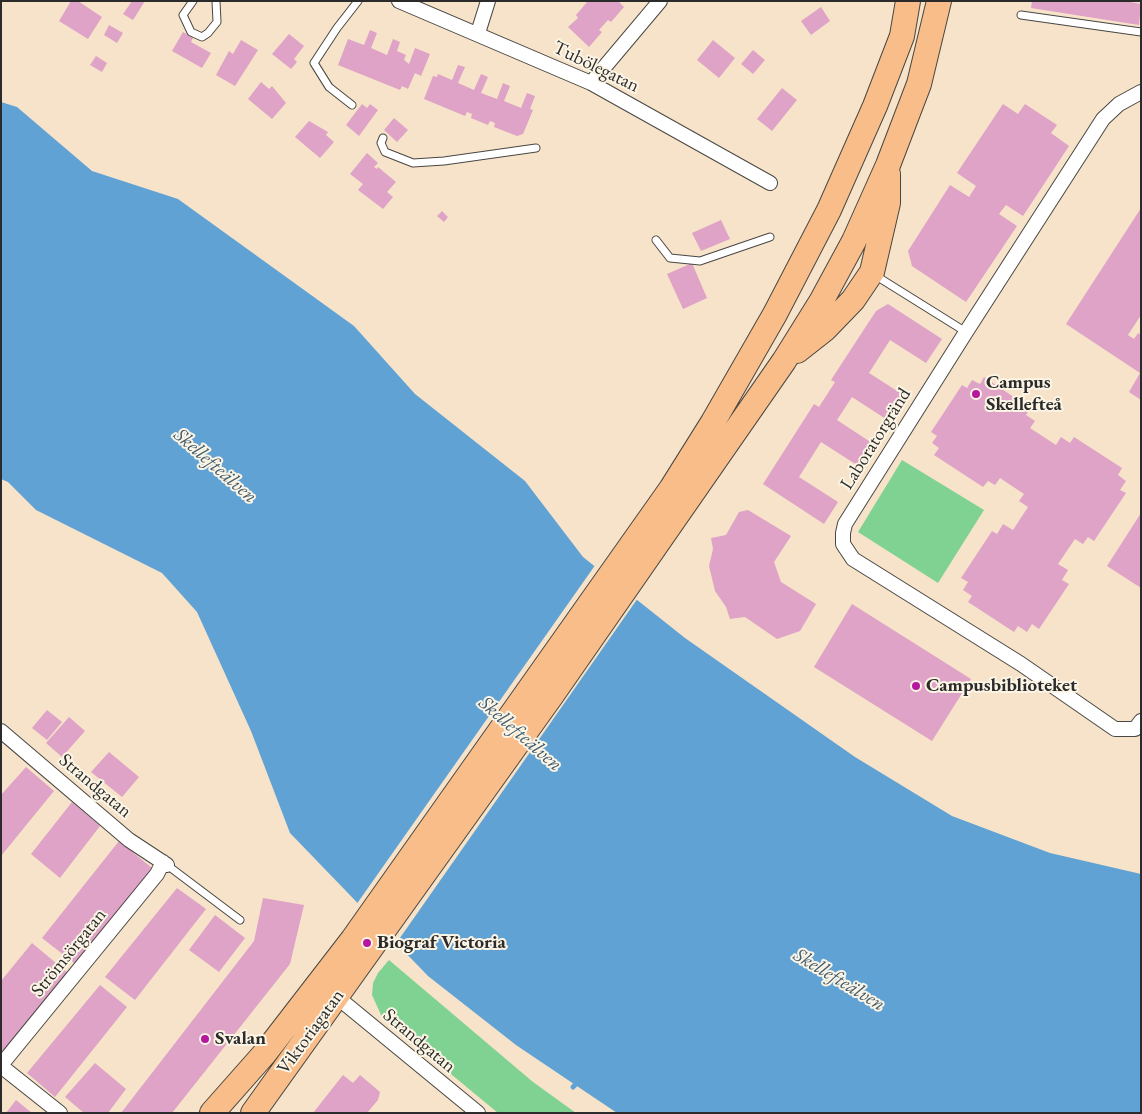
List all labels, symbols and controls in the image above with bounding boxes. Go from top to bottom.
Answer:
street label: Tubölegatan [549,36,643,98]
place label: Campus Skellefteå [986,372,1062,416]
street label: Laboratorgränd [836,384,916,494]
marker: Campus Skellefteå [970,388,982,400]
water label: Skellefteälven [168,423,262,509]
place label: Campusbiblioteket [926,675,1077,697]
marker: Campusbiblioteket [910,680,922,692]
water label: Skellefteälven [473,691,567,777]
street label: Strandgatan [54,749,136,823]
street label: Strömsörgatan [27,904,111,1002]
place label: Biograf Victoria [377,932,506,954]
marker: Biograf Victoria [361,937,373,949]
water label: Skellefteälven [789,943,889,1017]
street label: Viktoriagatan [273,985,349,1079]
street label: Strandgatan [378,1004,460,1078]
place label: Svalan [215,1028,266,1050]
marker: Svalan [199,1033,211,1045]

